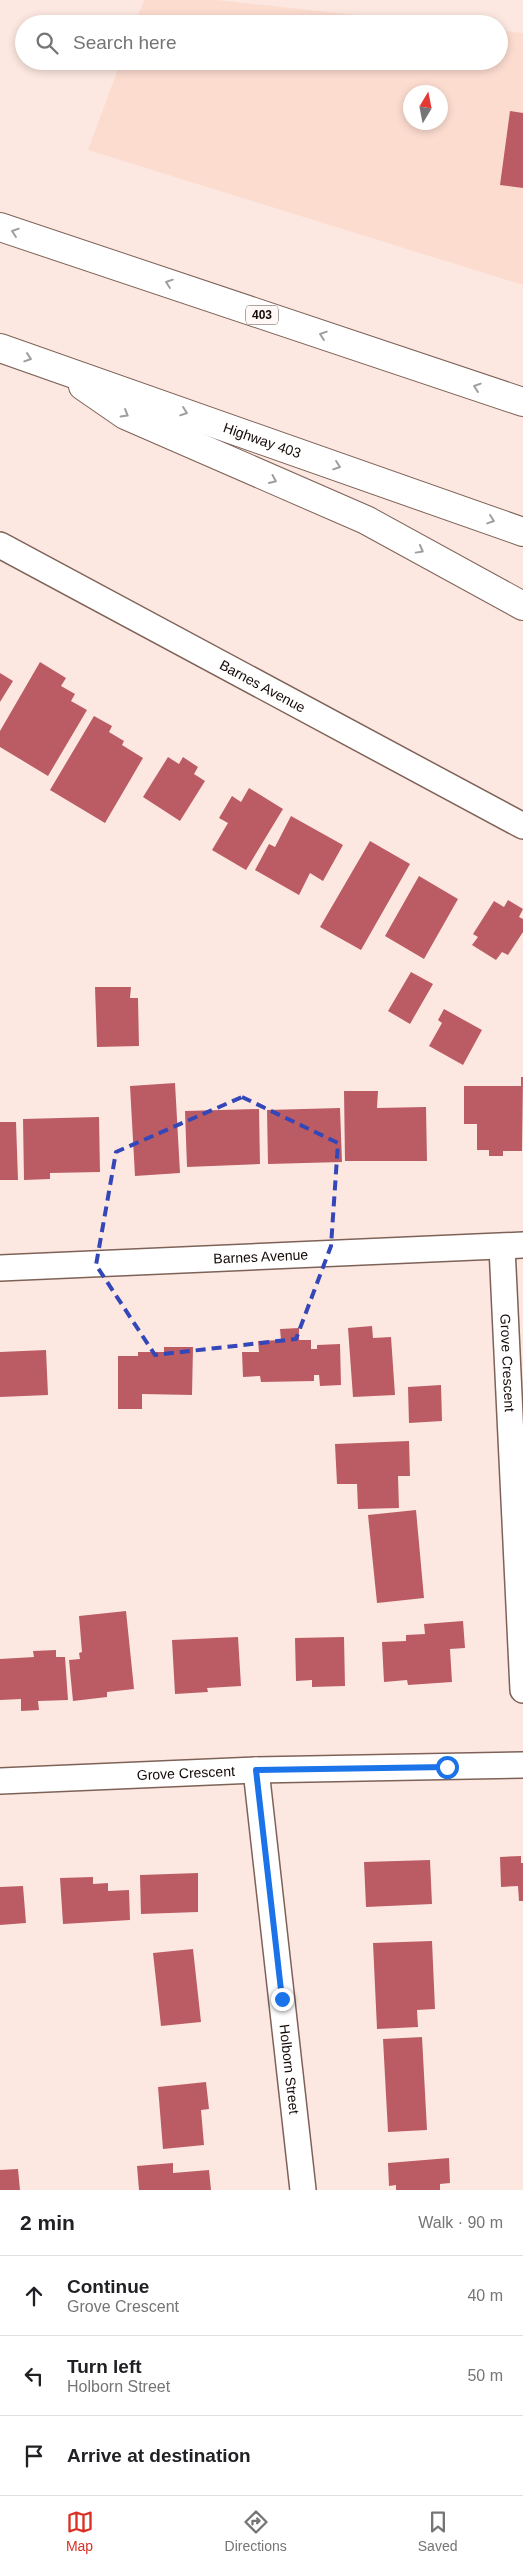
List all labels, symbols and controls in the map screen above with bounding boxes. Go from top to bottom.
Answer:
search box [15,15,508,70]
icon: search [33,29,61,57]
text: Search here [73,32,177,53]
north arrow [403,85,448,130]
one-way arrow [11,228,19,238]
one-way arrow [165,279,173,289]
road number: 403 [246,306,278,324]
one-way arrow [319,331,327,341]
one-way arrow [23,352,31,362]
one-way arrow [473,383,481,393]
one-way arrow [179,406,188,416]
one-way arrow [119,408,128,418]
street label: Highway 403 [221,419,303,461]
one-way arrow [333,460,341,470]
one-way arrow [268,473,277,484]
one-way arrow [486,514,494,524]
one-way arrow [414,544,423,554]
street label: Barnes Avenue [217,657,308,716]
street label: Barnes Avenue [213,1246,309,1267]
street label: Grove Crescent [497,1313,518,1412]
route start [436,1756,459,1779]
street label: Grove Crescent [136,1763,235,1783]
route end [271,1988,294,2011]
street label: Holborn Street [276,2023,302,2115]
text: 2 min [20,2211,75,2234]
text: Walk · 90 m [418,2214,503,2231]
text: Continue [67,2276,149,2297]
icon: ahead [20,2282,48,2310]
text: 40 m [467,2287,503,2304]
text: Grove Crescent [67,2298,179,2315]
text: Turn left [67,2356,142,2377]
icon: left [20,2362,48,2390]
text: 50 m [467,2367,503,2384]
text: Holborn Street [67,2378,170,2395]
icon: arrive [20,2442,48,2470]
text: Arrive at destination [67,2445,251,2466]
tab: Map [66,2508,94,2554]
tab: Directions [225,2508,287,2554]
tab: Saved [418,2508,457,2554]

